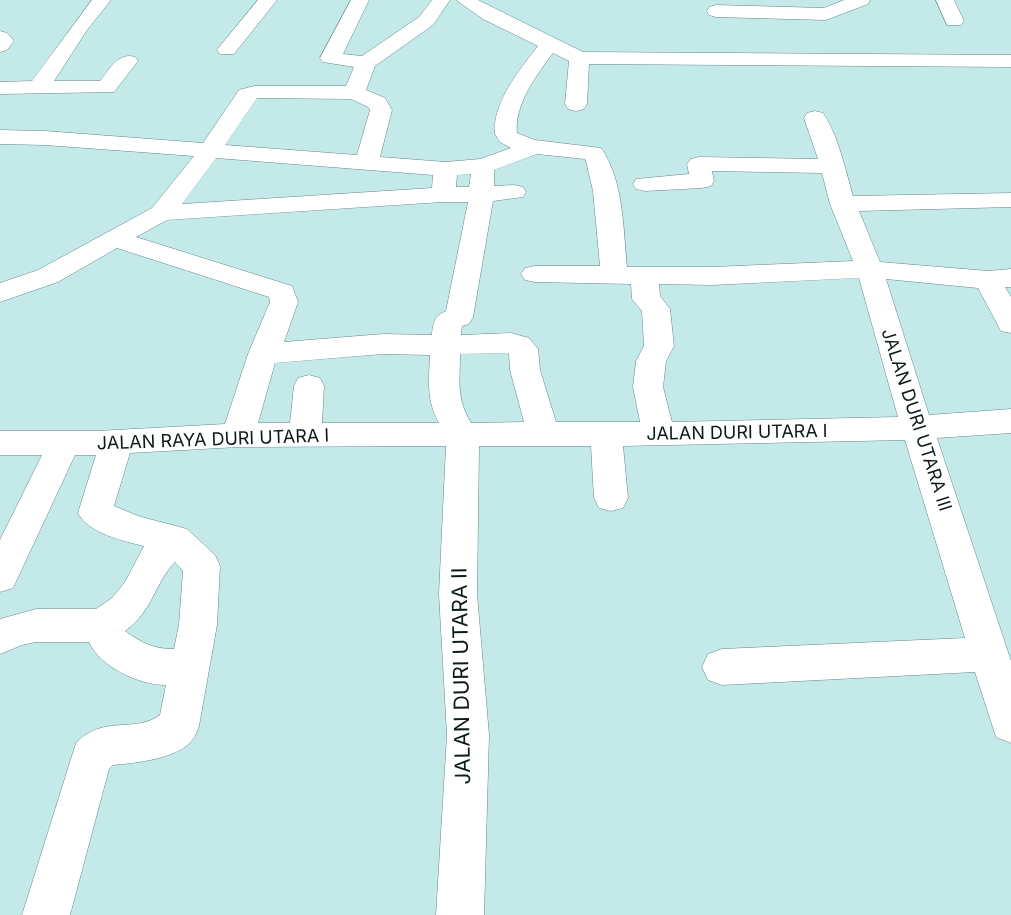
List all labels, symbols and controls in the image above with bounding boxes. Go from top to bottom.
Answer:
street label: JALAN DURI UTARA III [876,326,956,514]
street label: JALAN DURI UTARA I [646,421,828,445]
street label: JALAN RAYA DURI UTARA I [97,425,329,455]
street label: JALAN DURI UTARA II [448,567,476,785]

